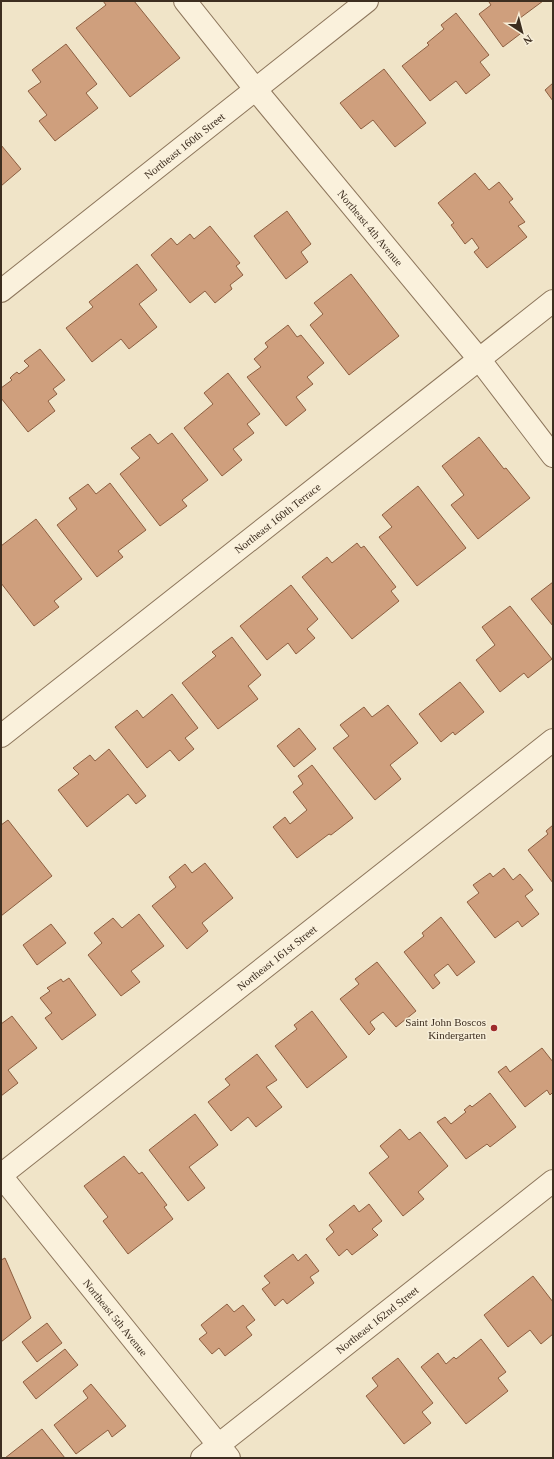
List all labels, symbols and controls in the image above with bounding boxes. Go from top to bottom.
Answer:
north arrow [502,12,542,52]
text: N [521,33,535,47]
street label: Northeast 160th Street [142,110,227,181]
street label: Northeast 4th Avenue [335,187,405,268]
street label: Northeast 160th Terrace [232,481,323,556]
street label: Northeast 161st Street [235,923,319,993]
place label: Saint John Boscos Kindergarten [405,1016,486,1041]
marker: Saint John Boscos Kindergarten [489,1023,499,1033]
street label: Northeast 5th Avenue [81,1277,150,1358]
street label: Northeast 162nd Street [333,1284,421,1356]

